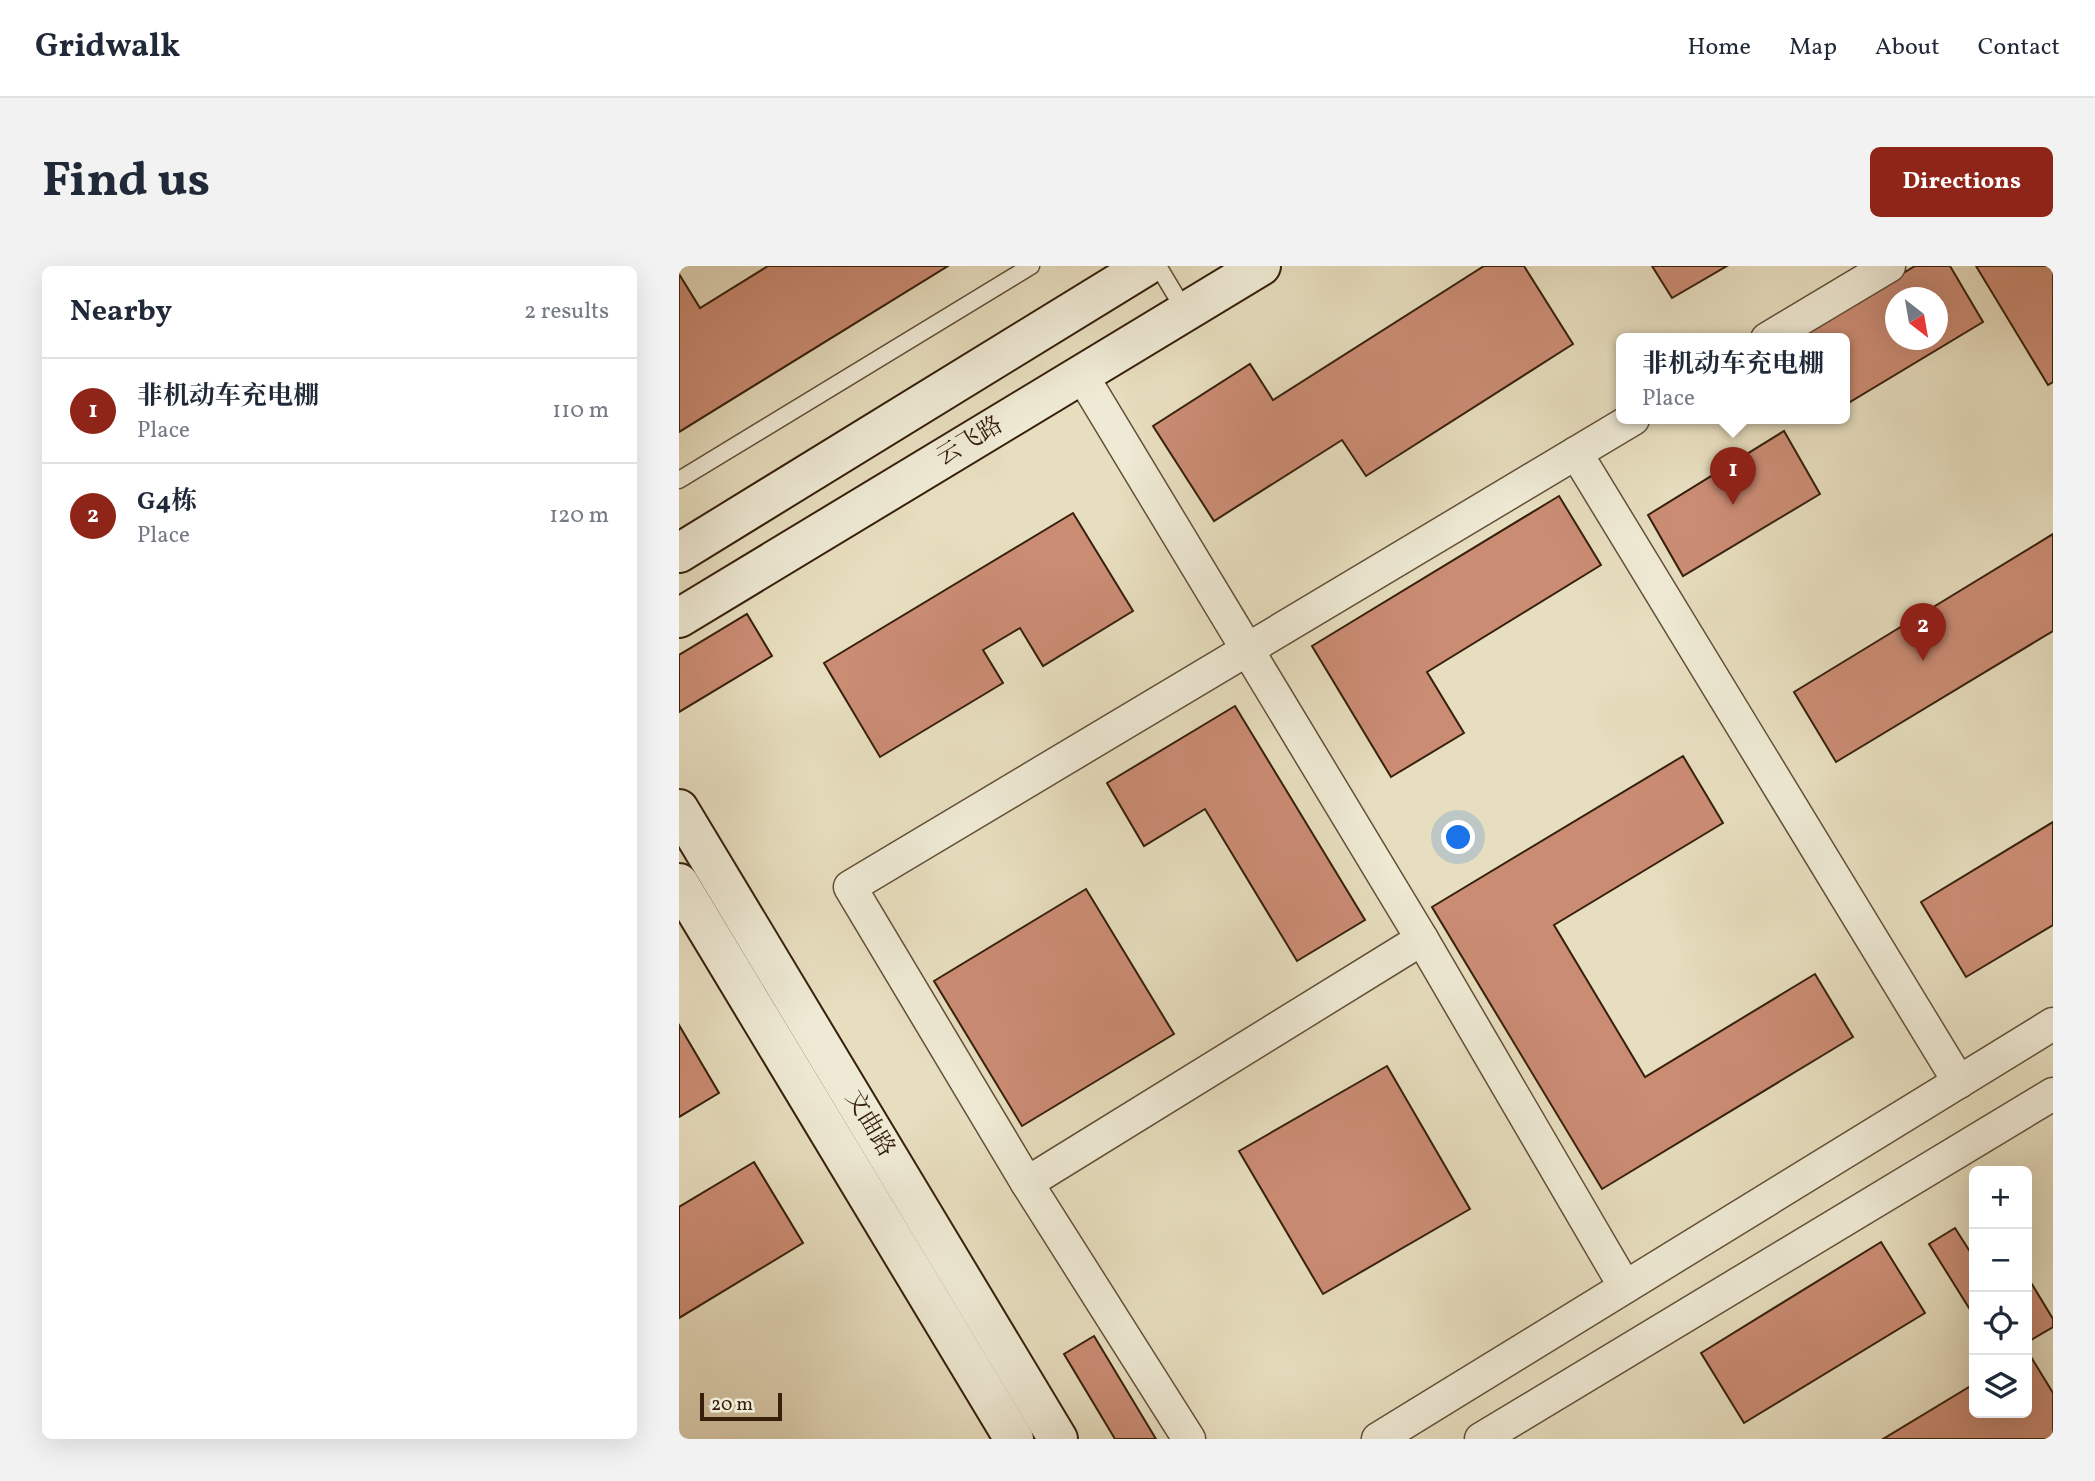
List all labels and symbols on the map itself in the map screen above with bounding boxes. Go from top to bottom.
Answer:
north arrow [1885,287,1948,350]
street label: 云飞路 [930,409,1010,475]
pin: 1 [1710,447,1756,505]
pin: 2 [1900,603,1946,661]
your location [1441,820,1475,854]
street label: 文曲路 [836,1084,902,1164]
scale bar [700,1390,782,1422]

